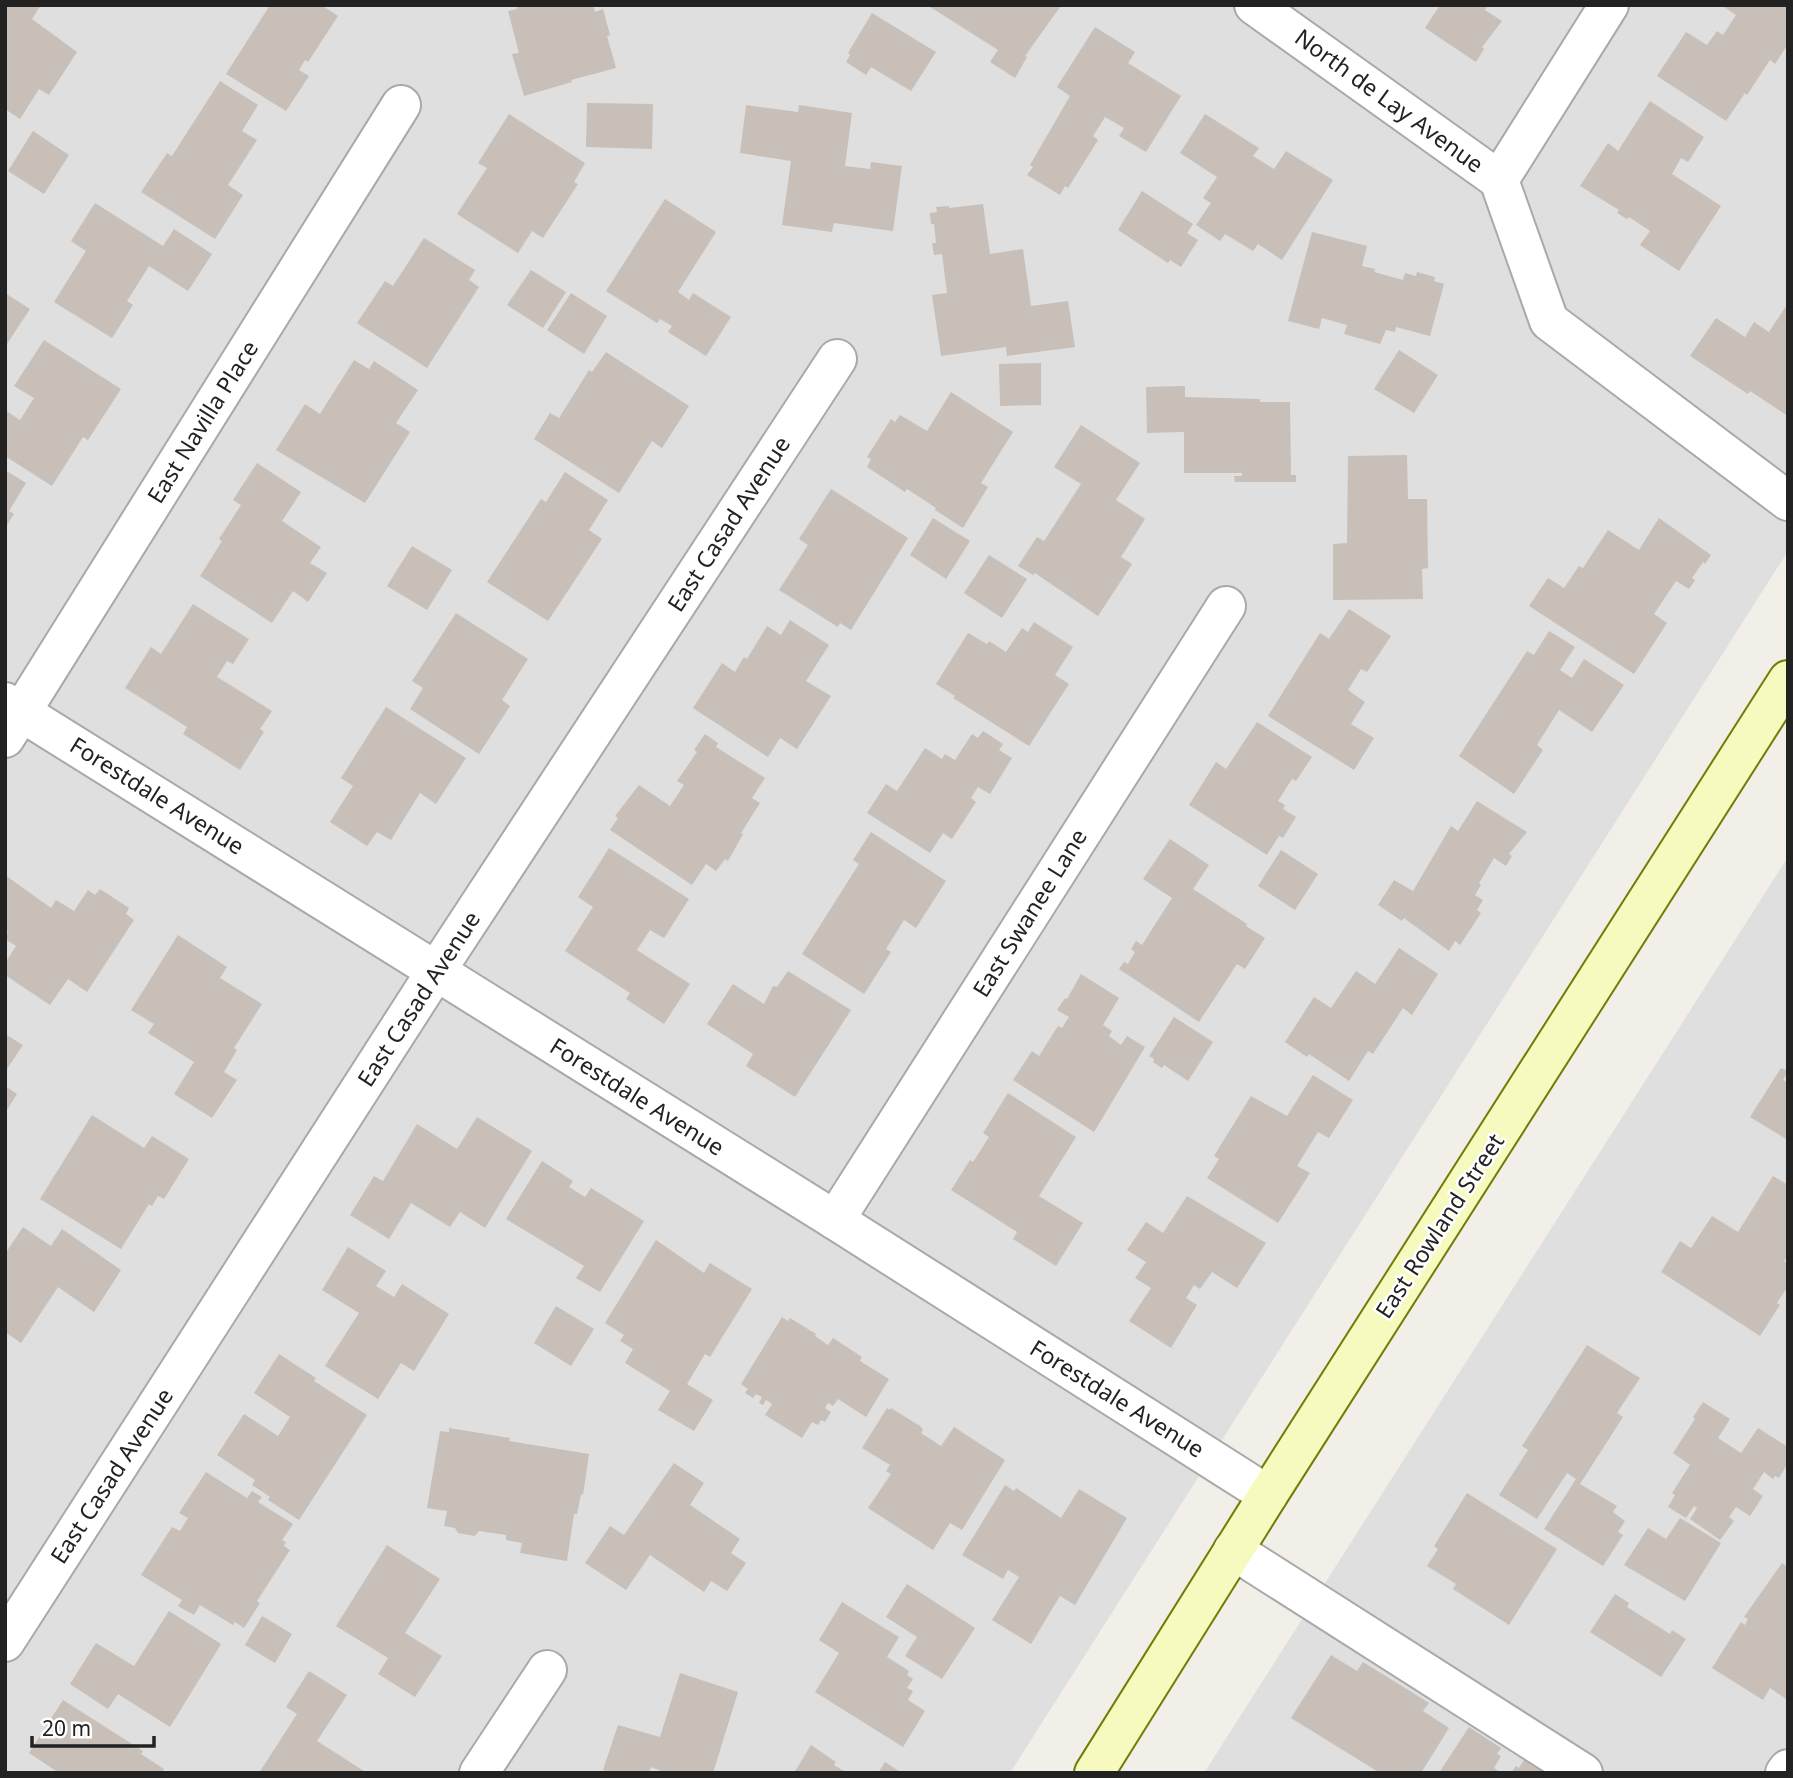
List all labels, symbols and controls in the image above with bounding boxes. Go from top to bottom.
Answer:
street label: North de Lay Avenue [1289,21,1490,180]
street label: East Navilla Place [139,334,265,509]
street label: East Casad Avenue [659,430,797,617]
street label: Forestdale Avenue [64,729,251,862]
street label: East Swanee Lane [964,822,1094,1003]
street label: East Casad Avenue [349,905,487,1092]
street label: Forestdale Avenue [544,1030,731,1163]
street label: East Rowland Street [1367,1127,1511,1324]
street label: Forestdale Avenue [1024,1332,1211,1465]
street label: East Casad Avenue [42,1382,180,1569]
scale bar [32,1704,154,1748]
text: 20 m [42,1714,91,1742]

